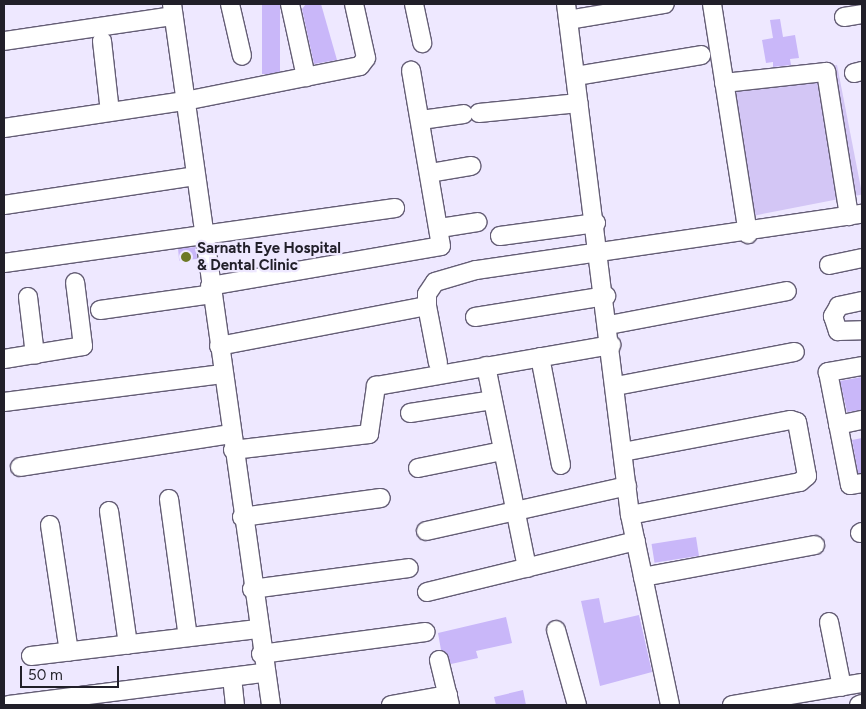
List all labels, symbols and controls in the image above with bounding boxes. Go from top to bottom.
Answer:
place label: Sarnath Eye Hospital & Dental Clinic [197,239,341,274]
marker: Sarnath Eye Hospital & Dental Clinic [179,250,193,264]
scale bar [22,656,121,688]
text: 50 m [28,666,63,684]

